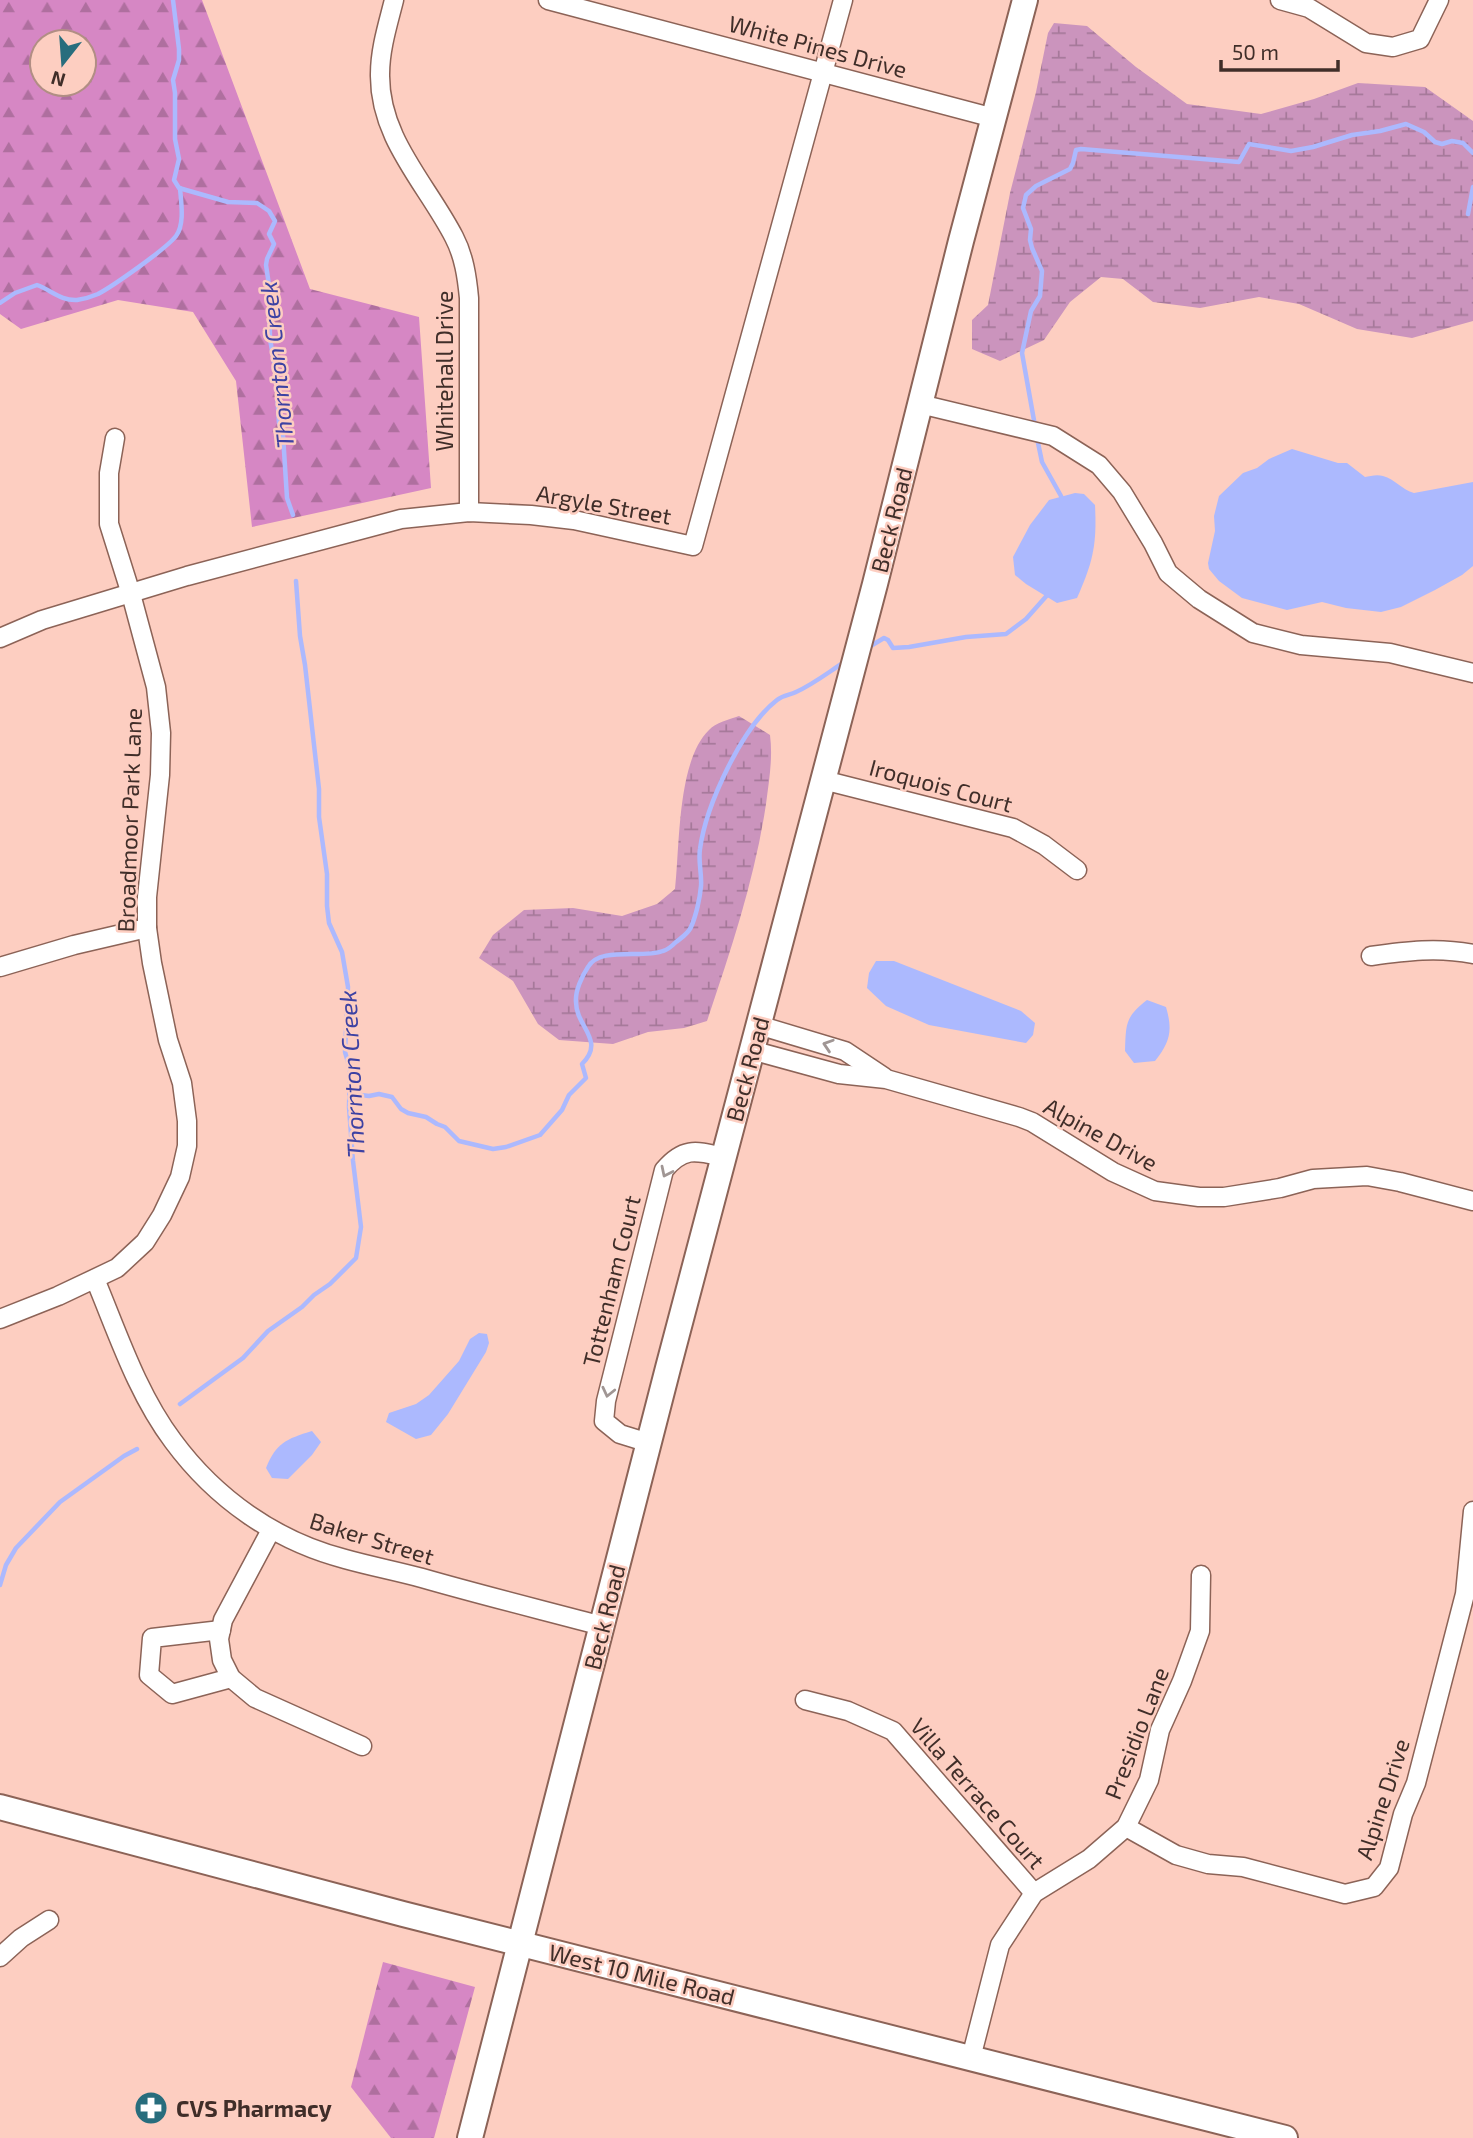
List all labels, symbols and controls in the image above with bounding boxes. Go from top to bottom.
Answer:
street label: White Pines Drive [726,9,910,83]
north arrow [28,28,98,98]
scale bar [1221,28,1338,72]
text: 50 m [1232,39,1279,64]
text: N [48,67,68,93]
water label: Thornton Creek [253,280,299,450]
street label: Whitehall Drive [430,291,458,451]
street label: Beck Road [864,464,918,576]
street label: Argyle Street [534,478,674,530]
street label: Broadmoor Park Lane [111,707,147,933]
street label: Iroquois Court [866,752,1016,818]
water label: Thornton Creek [332,990,370,1158]
street label: Beck Road [720,1013,774,1125]
one-way arrow [822,1039,834,1054]
street label: Alpine Drive [1039,1091,1163,1177]
one-way arrow [661,1165,674,1178]
street label: Tottenham Court [576,1192,646,1370]
one-way arrow [602,1386,616,1398]
street label: Baker Street [307,1506,438,1570]
street label: Beck Road [577,1561,631,1673]
street label: Presidio Lane [1098,1663,1174,1803]
street label: Villa Terrace Court [905,1712,1051,1874]
street label: Alpine Drive [1349,1735,1415,1863]
street label: West 10 Mile Road [546,1937,738,2011]
pharmacy icon: CVS Pharmacy [132,2089,170,2127]
place label: CVS Pharmacy [176,2094,332,2122]

